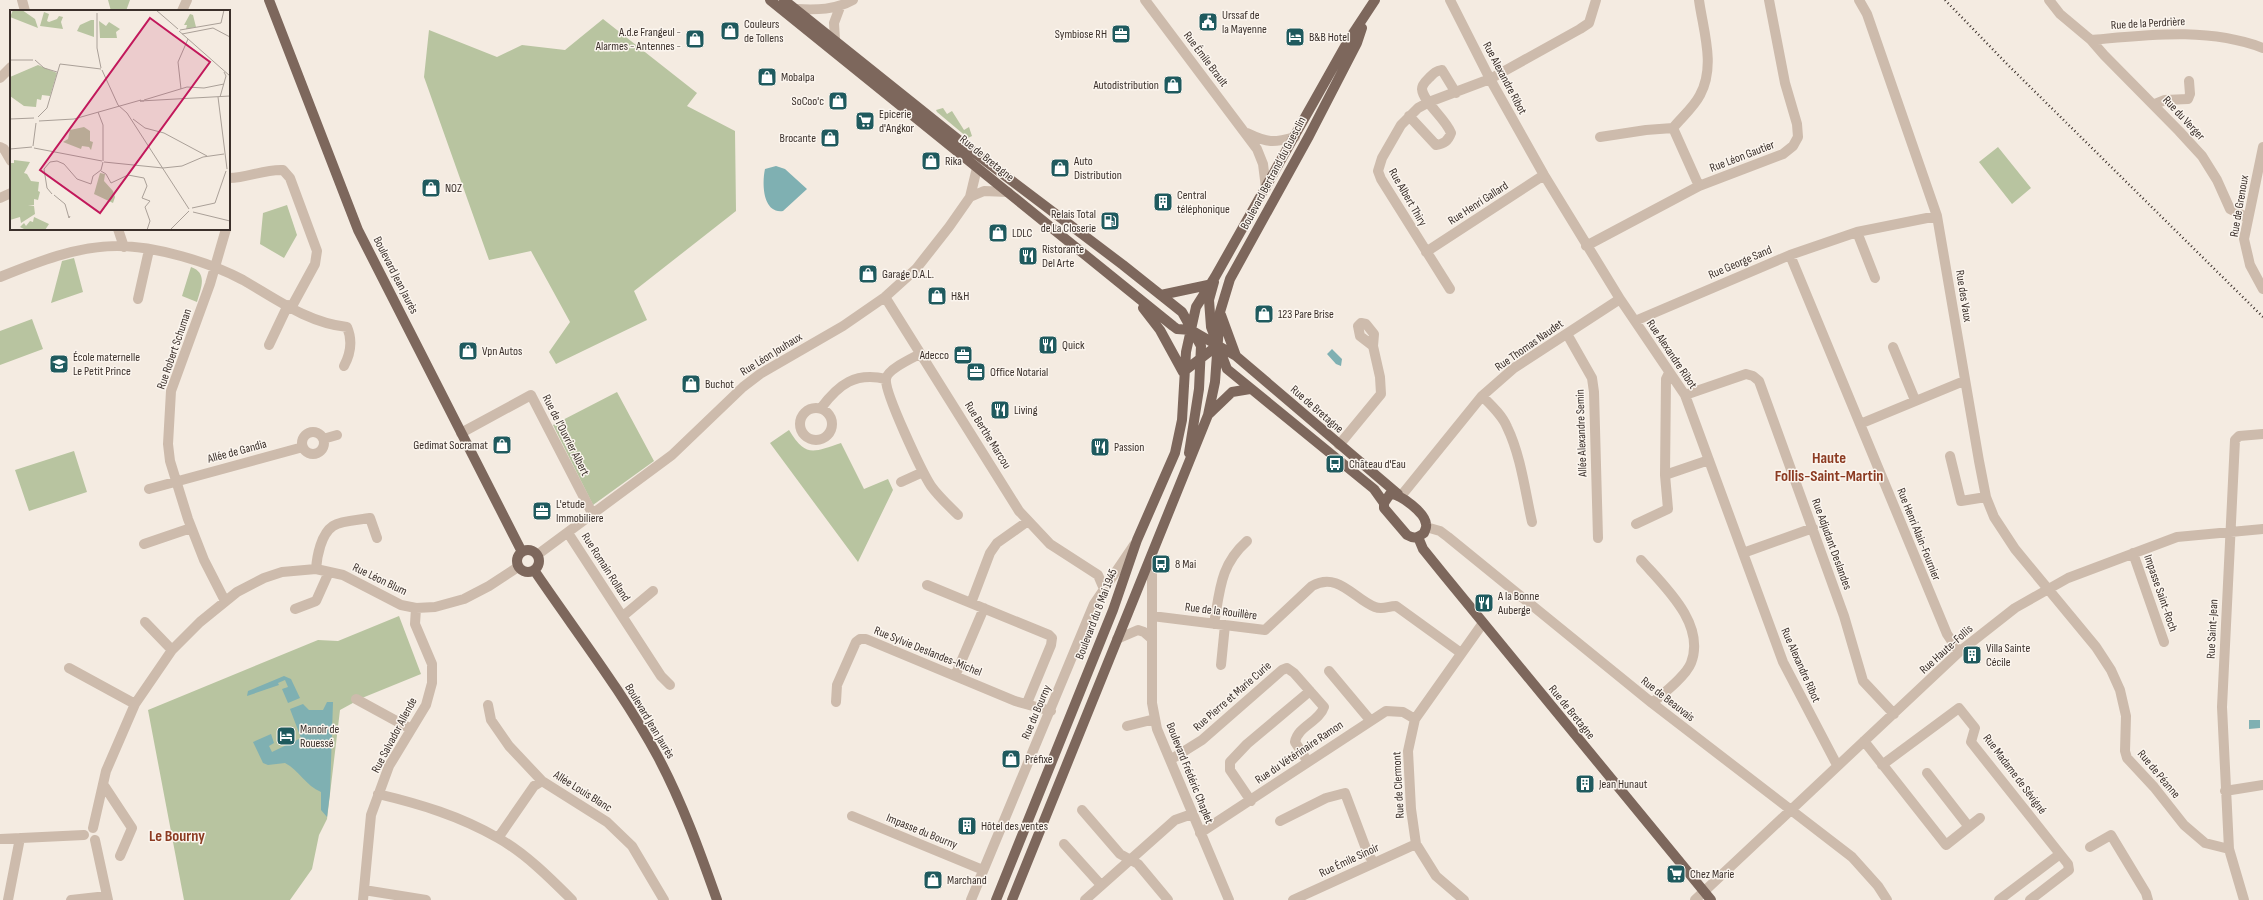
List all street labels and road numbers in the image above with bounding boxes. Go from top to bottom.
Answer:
street label: Rue de la Perdrière [2110,14,2186,33]
street label: Rue Émile Brault [1180,29,1231,90]
street label: Rue Alexandre Ribot [1479,39,1530,117]
street label: Rue du Verger [2159,93,2208,144]
street label: Boulevard Bertrand du Guesclin [1237,114,1310,232]
street label: Rue de Bretagne [957,132,1017,185]
street label: Rue Léon Gautier [1708,137,1777,176]
street label: Rue Albert Thiry [1385,166,1430,229]
street label: Rue de Grenoux [2227,173,2252,238]
street label: Rue Henri Gallard [1445,178,1511,228]
street label: Boulevard Jean Jaurès [370,234,422,316]
street label: Rue George Sand [1706,242,1774,283]
street label: Rue des Vaux [1952,269,1975,324]
street label: Rue Robert Schuman [154,307,195,391]
street label: Rue Thomas Naudet [1492,316,1567,374]
street label: Rue Alexandre Ribot [1643,317,1700,392]
street label: Rue Léon Jouhaux [738,329,805,379]
street label: Rue de Bretagne [1287,382,1346,437]
street label: Allée Alexandre Semin [1572,389,1591,478]
street label: Rue de l'Ouvrier Albert [539,392,593,479]
street label: Rue Berthe Marcou [961,399,1014,472]
street label: Allée de Gandia [205,436,269,467]
street label: Rue Henri Alain-Fournier [1893,486,1944,583]
street label: Rue Adjudant Deslandes [1808,496,1855,592]
street label: Rue Romain Rolland [578,530,633,604]
street label: Impasse Saint-Roch [2140,553,2181,634]
street label: Rue Léon Blum [350,560,410,599]
street label: Boulevard du 8 Mai 1945 [1072,567,1121,662]
street label: Rue Saint-Jean [2203,599,2222,659]
street label: Rue de la Rouillère [1184,600,1258,623]
street label: Rue Haute-Follis [1917,622,1976,677]
street label: Rue Sylvie Deslandes-Michel [872,623,984,680]
street label: Rue Alexandre Ribot [1777,626,1824,705]
street label: Rue Pierre et Marie Curie [1190,658,1275,734]
street label: Rue de Beauvais [1638,674,1698,725]
street label: Boulevard Jean Jaurès [621,681,678,762]
street label: Rue du Bourny [1018,682,1055,742]
street label: Rue de Bretagne [1545,682,1598,743]
street label: Rue Salvador Allende [368,695,421,776]
street label: Rue du Vétérinaire Ramon [1252,717,1346,787]
street label: Boulevard Frédéric Chaplet [1162,720,1217,826]
street label: Rue Madame de Sévigné [1980,731,2050,817]
street label: Rue de Péanne [2134,747,2183,802]
street label: Rue de Clermont [1389,751,1408,819]
street label: Allée Louis Blanc [550,767,615,815]
street label: Impasse du Bourny [884,810,960,853]
street label: Rue Émile Sinoir [1317,840,1382,881]

